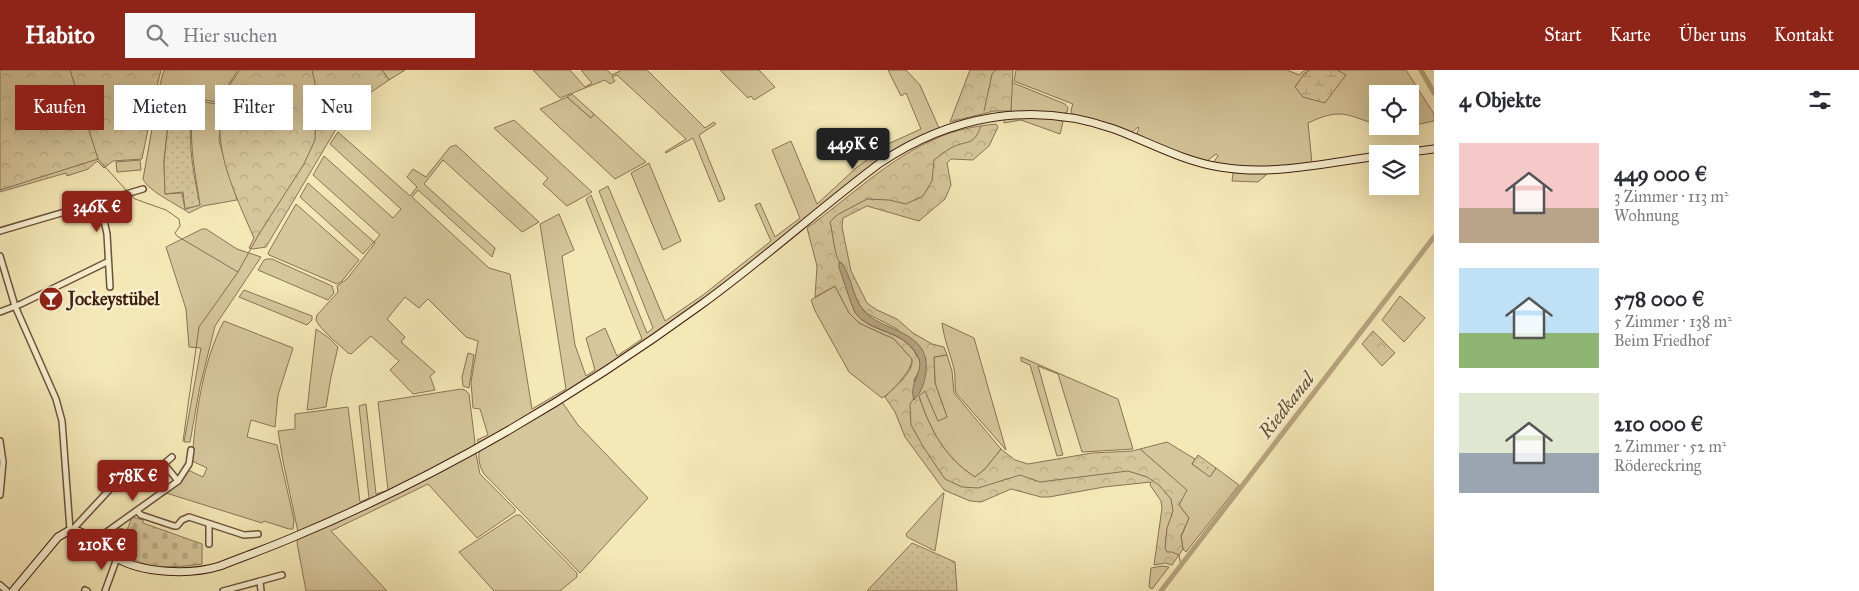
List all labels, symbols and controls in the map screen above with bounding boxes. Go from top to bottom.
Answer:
search box [125,13,475,58]
text: Habito [25,20,95,50]
icon: search [143,21,171,49]
text: Hier suchen [183,24,277,47]
text: Start [1544,24,1582,46]
text: Karte [1610,24,1651,46]
text: Über uns [1679,24,1746,46]
text: Kontakt [1774,24,1834,46]
chip: Kaufen [15,85,104,130]
chip: Mieten [114,85,205,130]
chip: Filter [215,85,293,130]
chip: Neu [303,85,371,130]
map controls [1369,85,1419,195]
button: locate [1369,85,1419,135]
icon: filters [1806,86,1834,114]
text: 4 Objekte [1459,87,1541,113]
pin: 449K € [812,128,894,170]
text: 449K € [828,134,878,153]
button: layers [1369,145,1419,195]
text: 449 000 € [1614,161,1707,187]
icon: home [1499,163,1559,223]
text: 3 Zimmer · 113 m² [1614,187,1729,206]
pin: 346K € [56,190,138,233]
text: 346K € [73,197,121,216]
text: Wohnung [1614,206,1679,225]
bar icon: Jockeystübel [38,286,64,312]
text: 578 000 € [1614,286,1705,312]
place label: Jockeystübel [66,288,161,311]
icon: home [1499,288,1559,348]
text: 5 Zimmer · 138 m² [1614,312,1732,331]
text: Beim Friedhof [1614,331,1710,350]
water label: Riedkanal [1253,366,1320,443]
text: 210 000 € [1614,411,1703,437]
icon: home [1499,413,1559,473]
text: 2 Zimmer · 52 m² [1614,437,1726,456]
text: Rödereckring [1614,456,1701,475]
pin: 578K € [92,460,174,502]
text: 578K € [109,466,157,485]
pin: 210K € [61,528,143,571]
text: 210K € [78,535,126,554]

